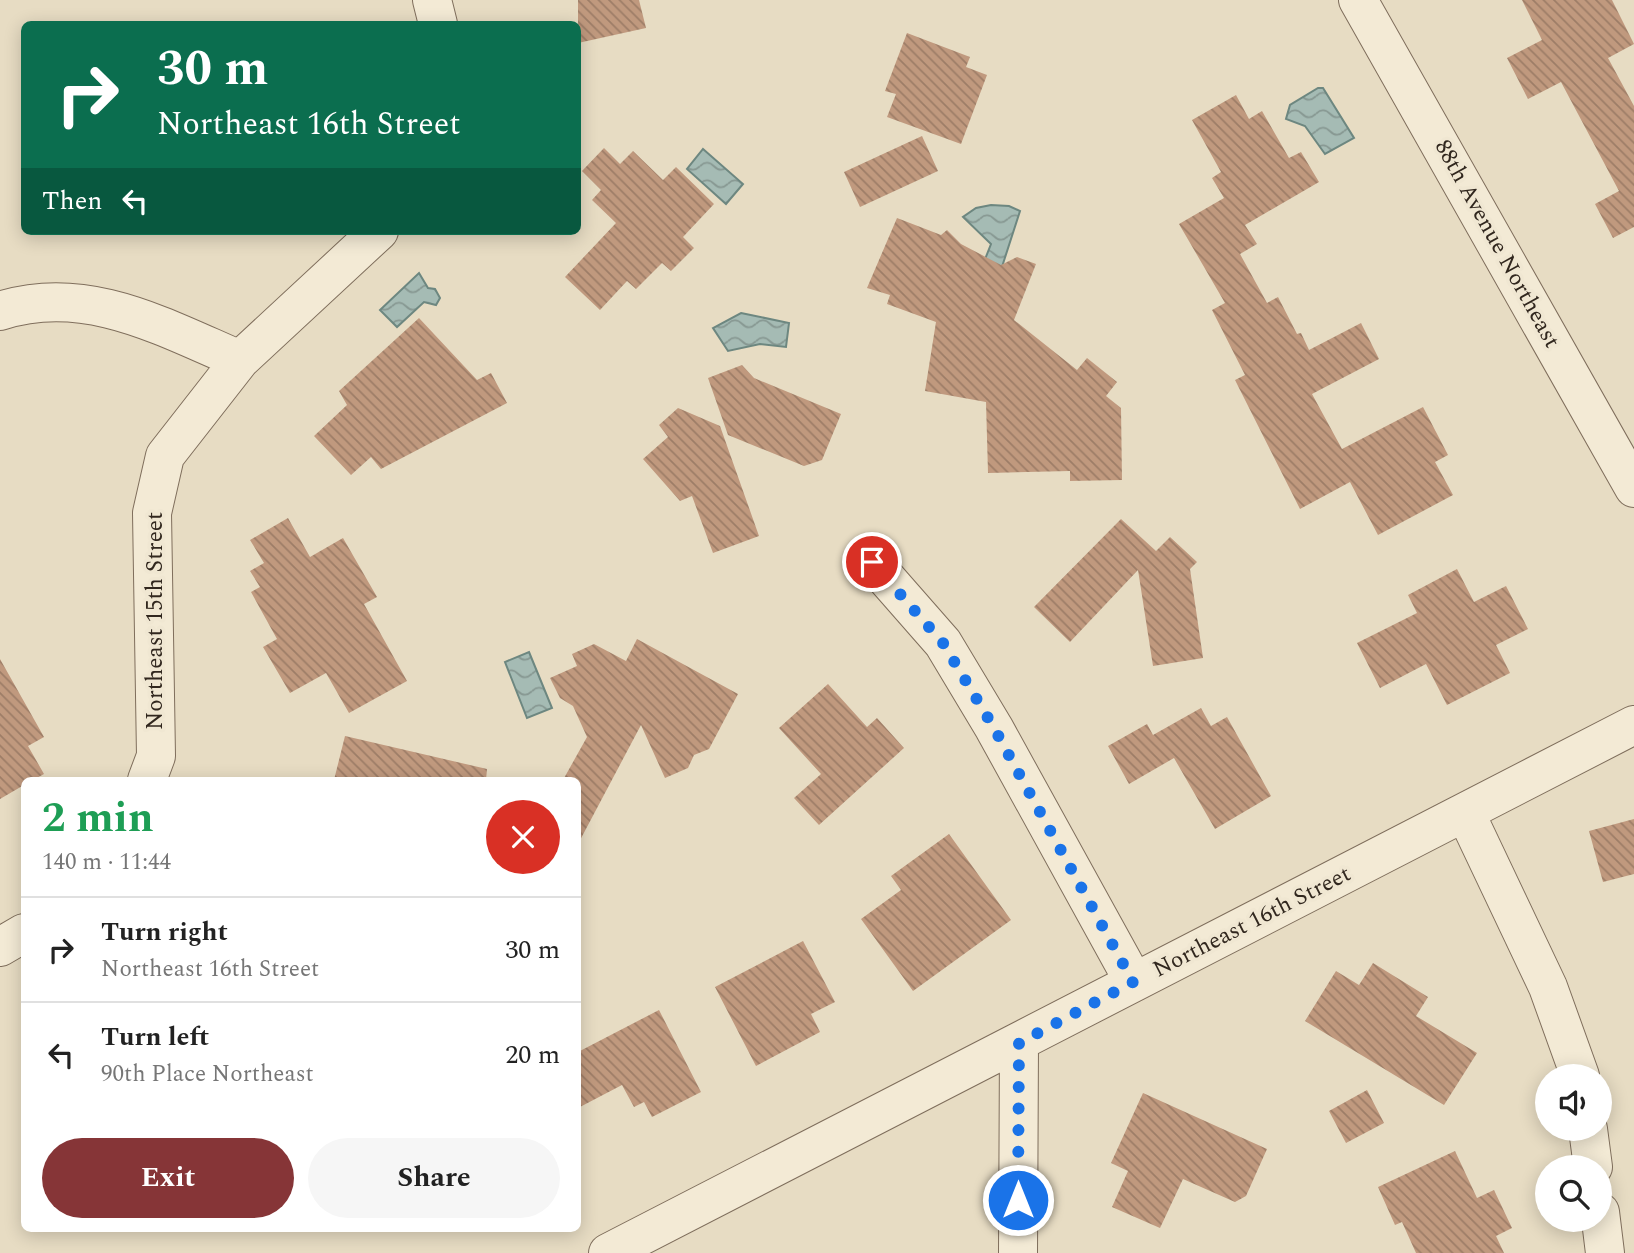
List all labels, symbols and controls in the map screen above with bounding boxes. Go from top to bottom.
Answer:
text: 30 m [157,32,268,107]
icon: right [42,49,133,140]
text: Northeast 16th Street [157,100,461,149]
street label: 88th Avenue Northeast [1425,133,1569,355]
text: Then [42,181,102,221]
icon: left [116,182,154,220]
street label: Northeast 15th Street [138,512,173,730]
pin [842,532,902,592]
icon: arrive [853,543,891,581]
text: 2 min [42,787,154,850]
button: close [486,800,560,874]
text: 140 m · 11:44 [42,845,171,880]
street label: Northeast 16th Street [1147,857,1357,987]
text: Turn right [101,912,228,952]
text: 30 m [505,930,560,970]
icon: right [42,931,80,969]
text: Northeast 16th Street [101,952,319,987]
text: Turn left [101,1017,209,1057]
text: 20 m [505,1035,560,1075]
icon: left [42,1036,80,1074]
text: 90th Place Northeast [101,1057,314,1092]
map controls [1535,1064,1612,1232]
button: sound [1535,1064,1612,1141]
button: Exit [42,1138,294,1218]
button: Share [308,1138,560,1218]
button: search [1535,1155,1612,1232]
position arrow [981,1163,1055,1237]

